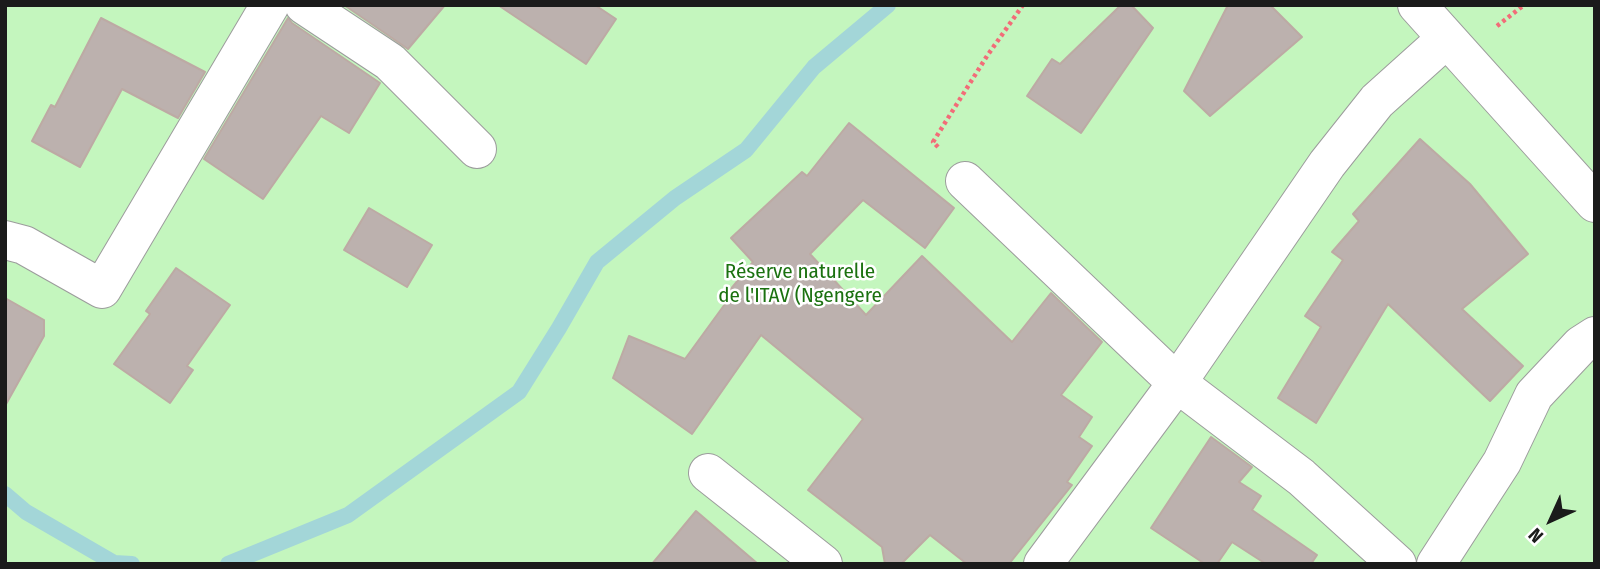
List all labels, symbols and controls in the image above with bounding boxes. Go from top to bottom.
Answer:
park label: Réserve naturelle de l'ITAV (Ngengere [718,259,882,309]
north arrow [1516,485,1586,555]
text: N [1524,523,1548,547]

